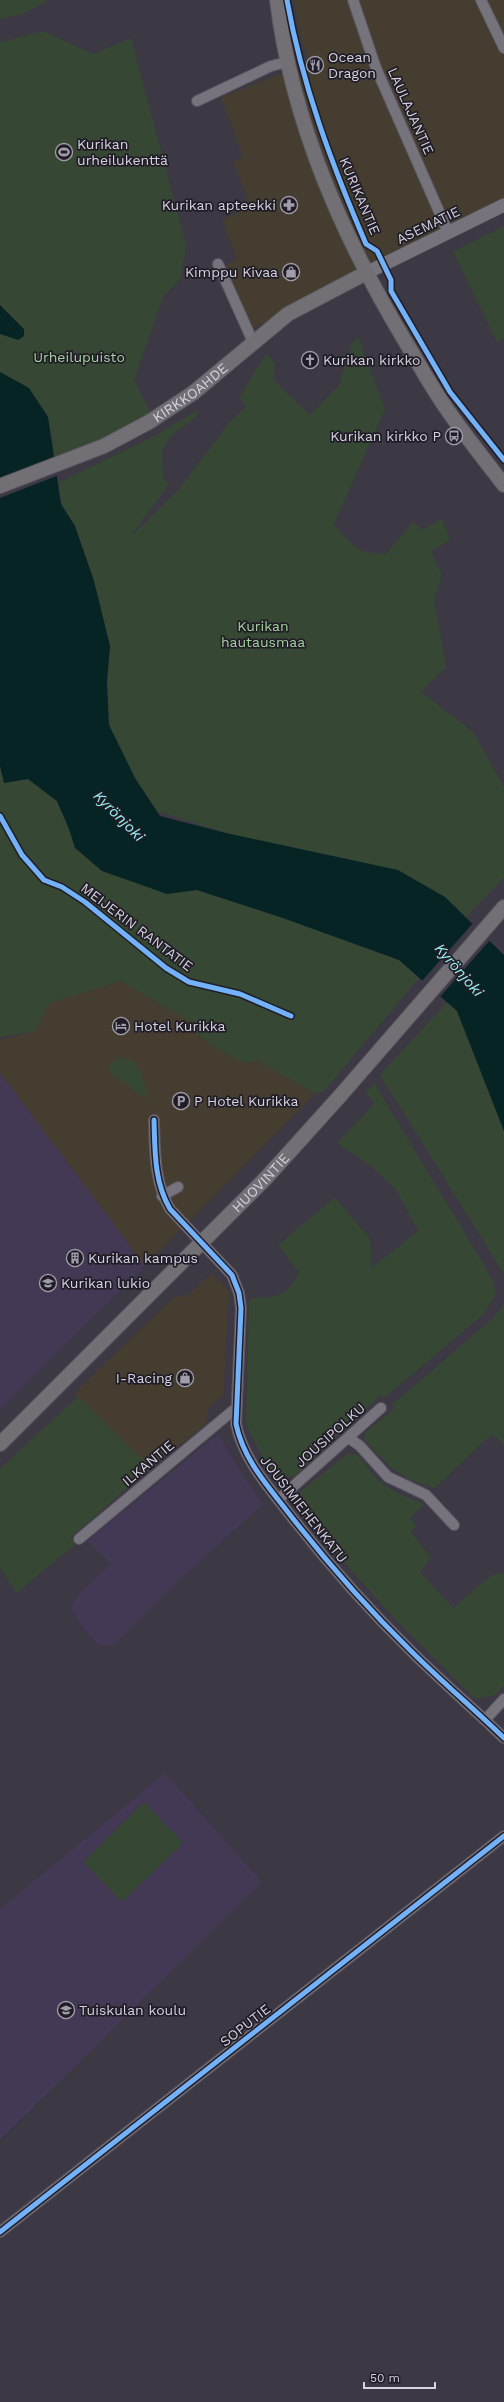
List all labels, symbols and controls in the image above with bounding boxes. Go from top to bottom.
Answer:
place label: Ocean Dragon [328,49,376,81]
restaurant icon: Ocean Dragon [305,55,325,75]
street label: LAULAJANTIE [385,65,437,157]
place label: Kurikan urheilukenttä [77,136,168,168]
sports icon: Kurikan urheilukenttä [54,142,74,162]
street label: KURIKANTIE [336,155,384,237]
pharmacy icon: Kurikan apteekki [279,195,299,215]
place label: Kurikan apteekki [162,197,276,213]
street label: ASEMATIE [394,203,462,247]
shop icon: Kimppu Kivaa [281,262,301,282]
place label: Kimppu Kivaa [185,264,278,280]
park label: Urheilupuisto [33,349,125,365]
church icon: Kurikan kirkko [300,350,320,370]
place label: Kurikan kirkko [323,352,420,368]
street label: KIRKKOAHDE [150,360,231,425]
bus stop icon: Kurikan kirkko P [444,426,464,446]
place label: Kurikan kirkko P [330,428,441,444]
park label: Kurikan hautausmaa [221,618,305,650]
water label: Kyrönjoki [90,787,149,846]
street label: MEIJERIN RANTATIE [78,880,196,974]
water label: Kyrönjoki [431,940,488,1001]
hotel icon: Hotel Kurikka [111,1016,131,1036]
place label: Hotel Kurikka [134,1018,226,1034]
parking icon: P Hotel Kurikka [171,1091,191,1111]
place label: P Hotel Kurikka [194,1093,299,1109]
street label: HUOVINTIE [229,1150,292,1215]
building icon: Kurikan kampus [65,1248,85,1268]
place label: Kurikan kampus [88,1250,198,1266]
school or university icon: Kurikan lukio [38,1273,58,1293]
place label: Kurikan lukio [61,1275,150,1291]
shop icon: I-Racing [175,1368,195,1388]
place label: I-Racing [116,1370,173,1386]
street label: JOUSIPOLKU [292,1400,368,1470]
street label: ILKANTIE [119,1437,177,1489]
street label: JOUSIMIEHENKATU [257,1452,351,1566]
school or university icon: Tuiskulan koulu [56,2000,76,2020]
street label: SOPUTIE [217,2000,273,2050]
place label: Tuiskulan koulu [79,2002,186,2018]
scale bar [364,2364,435,2390]
text: 50 m [370,2371,400,2385]

